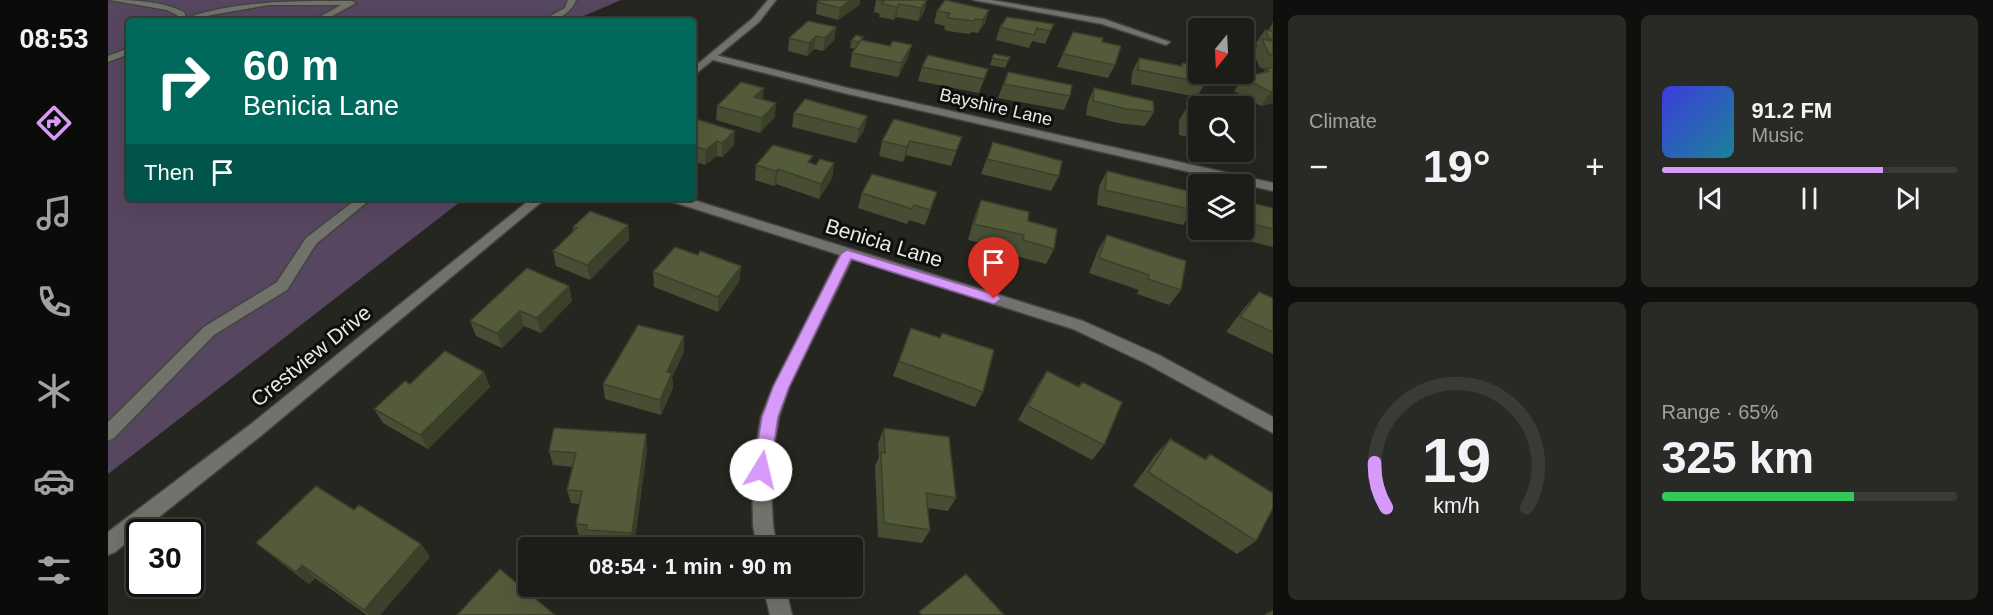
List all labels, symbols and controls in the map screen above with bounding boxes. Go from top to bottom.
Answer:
north arrow [1188,18,1254,84]
map controls [1188,18,1254,240]
text: 08:53 [19,24,89,54]
icon: right [144,42,222,120]
text: 60 m [243,42,339,89]
street label: Bayshire Lane [938,84,1054,130]
text: Benicia Lane [243,91,399,121]
button: search [1188,96,1254,162]
text: 91.2 FM [1752,98,1832,123]
icon: directions [33,102,75,144]
text: Climate [1309,110,1377,132]
text: Music [1752,124,1804,146]
text: 19° [1423,141,1491,192]
text: − [1309,148,1328,185]
text: + [1585,148,1605,185]
icon: arrive [206,156,239,189]
text: Then [144,160,194,185]
button: layers [1188,174,1254,240]
icon: previous [1694,182,1727,215]
icon: pause [1793,182,1826,215]
icon: next [1891,182,1924,215]
icon: music [33,192,75,234]
street label: Benicia Lane [823,214,946,271]
pin [968,237,1019,299]
icon: arrive [977,246,1010,279]
icon: phone [33,281,75,323]
street label: Crestview Drive [246,300,375,411]
icon: climate [33,370,75,412]
text: Range · 65% [1662,401,1778,423]
text: 19 [1422,426,1491,495]
text: 325 km [1662,432,1814,483]
position arrow [729,438,793,502]
icon: car [33,460,75,502]
text: km/h [1434,494,1480,518]
speed limit sign: 30 [126,519,204,597]
icon: filters [33,549,75,591]
text: 08:54 · 1 min · 90 m [589,554,792,579]

